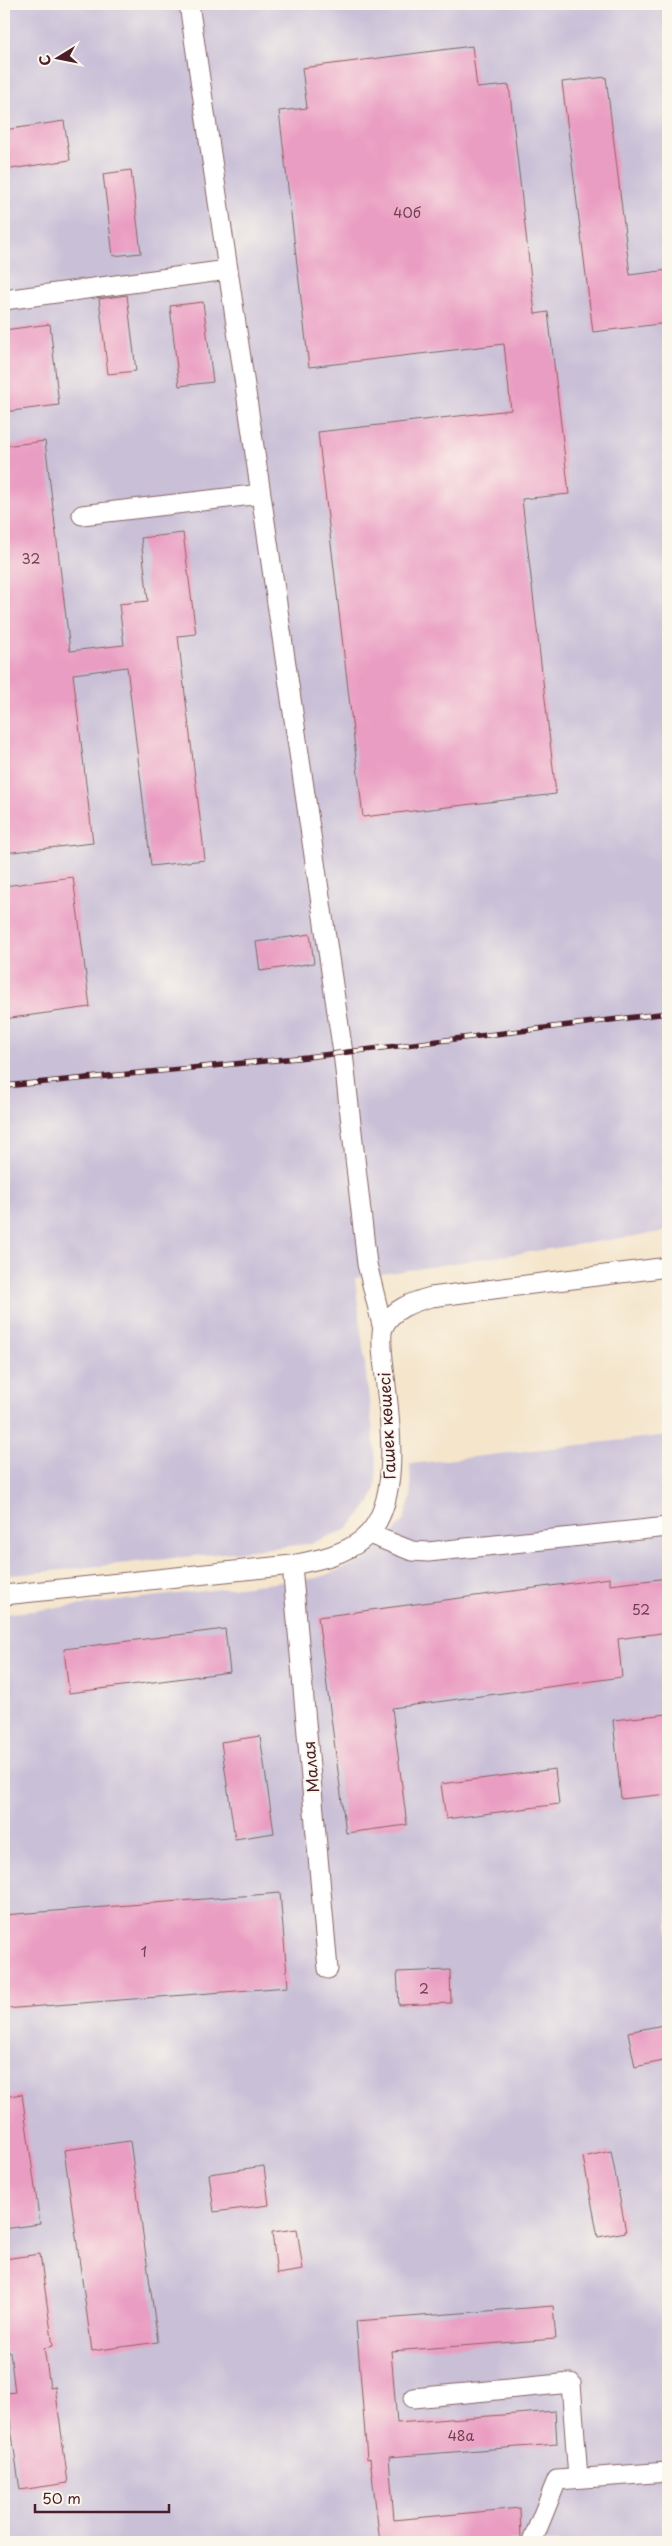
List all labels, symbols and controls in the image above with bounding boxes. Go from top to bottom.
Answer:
north arrow [32,32,82,82]
text: С [33,53,56,67]
house number: 40б [393,202,422,223]
house number: 32 [22,548,40,569]
street label: Гашек көшесі [371,1372,401,1480]
house number: 52 [632,1599,650,1620]
street label: Малая [296,1740,324,1794]
house number: 1 [141,1941,147,1962]
house number: 2 [419,1978,429,1999]
house number: 48а [448,2425,475,2446]
scale bar [35,2481,169,2513]
text: 50 m [42,2486,81,2509]

